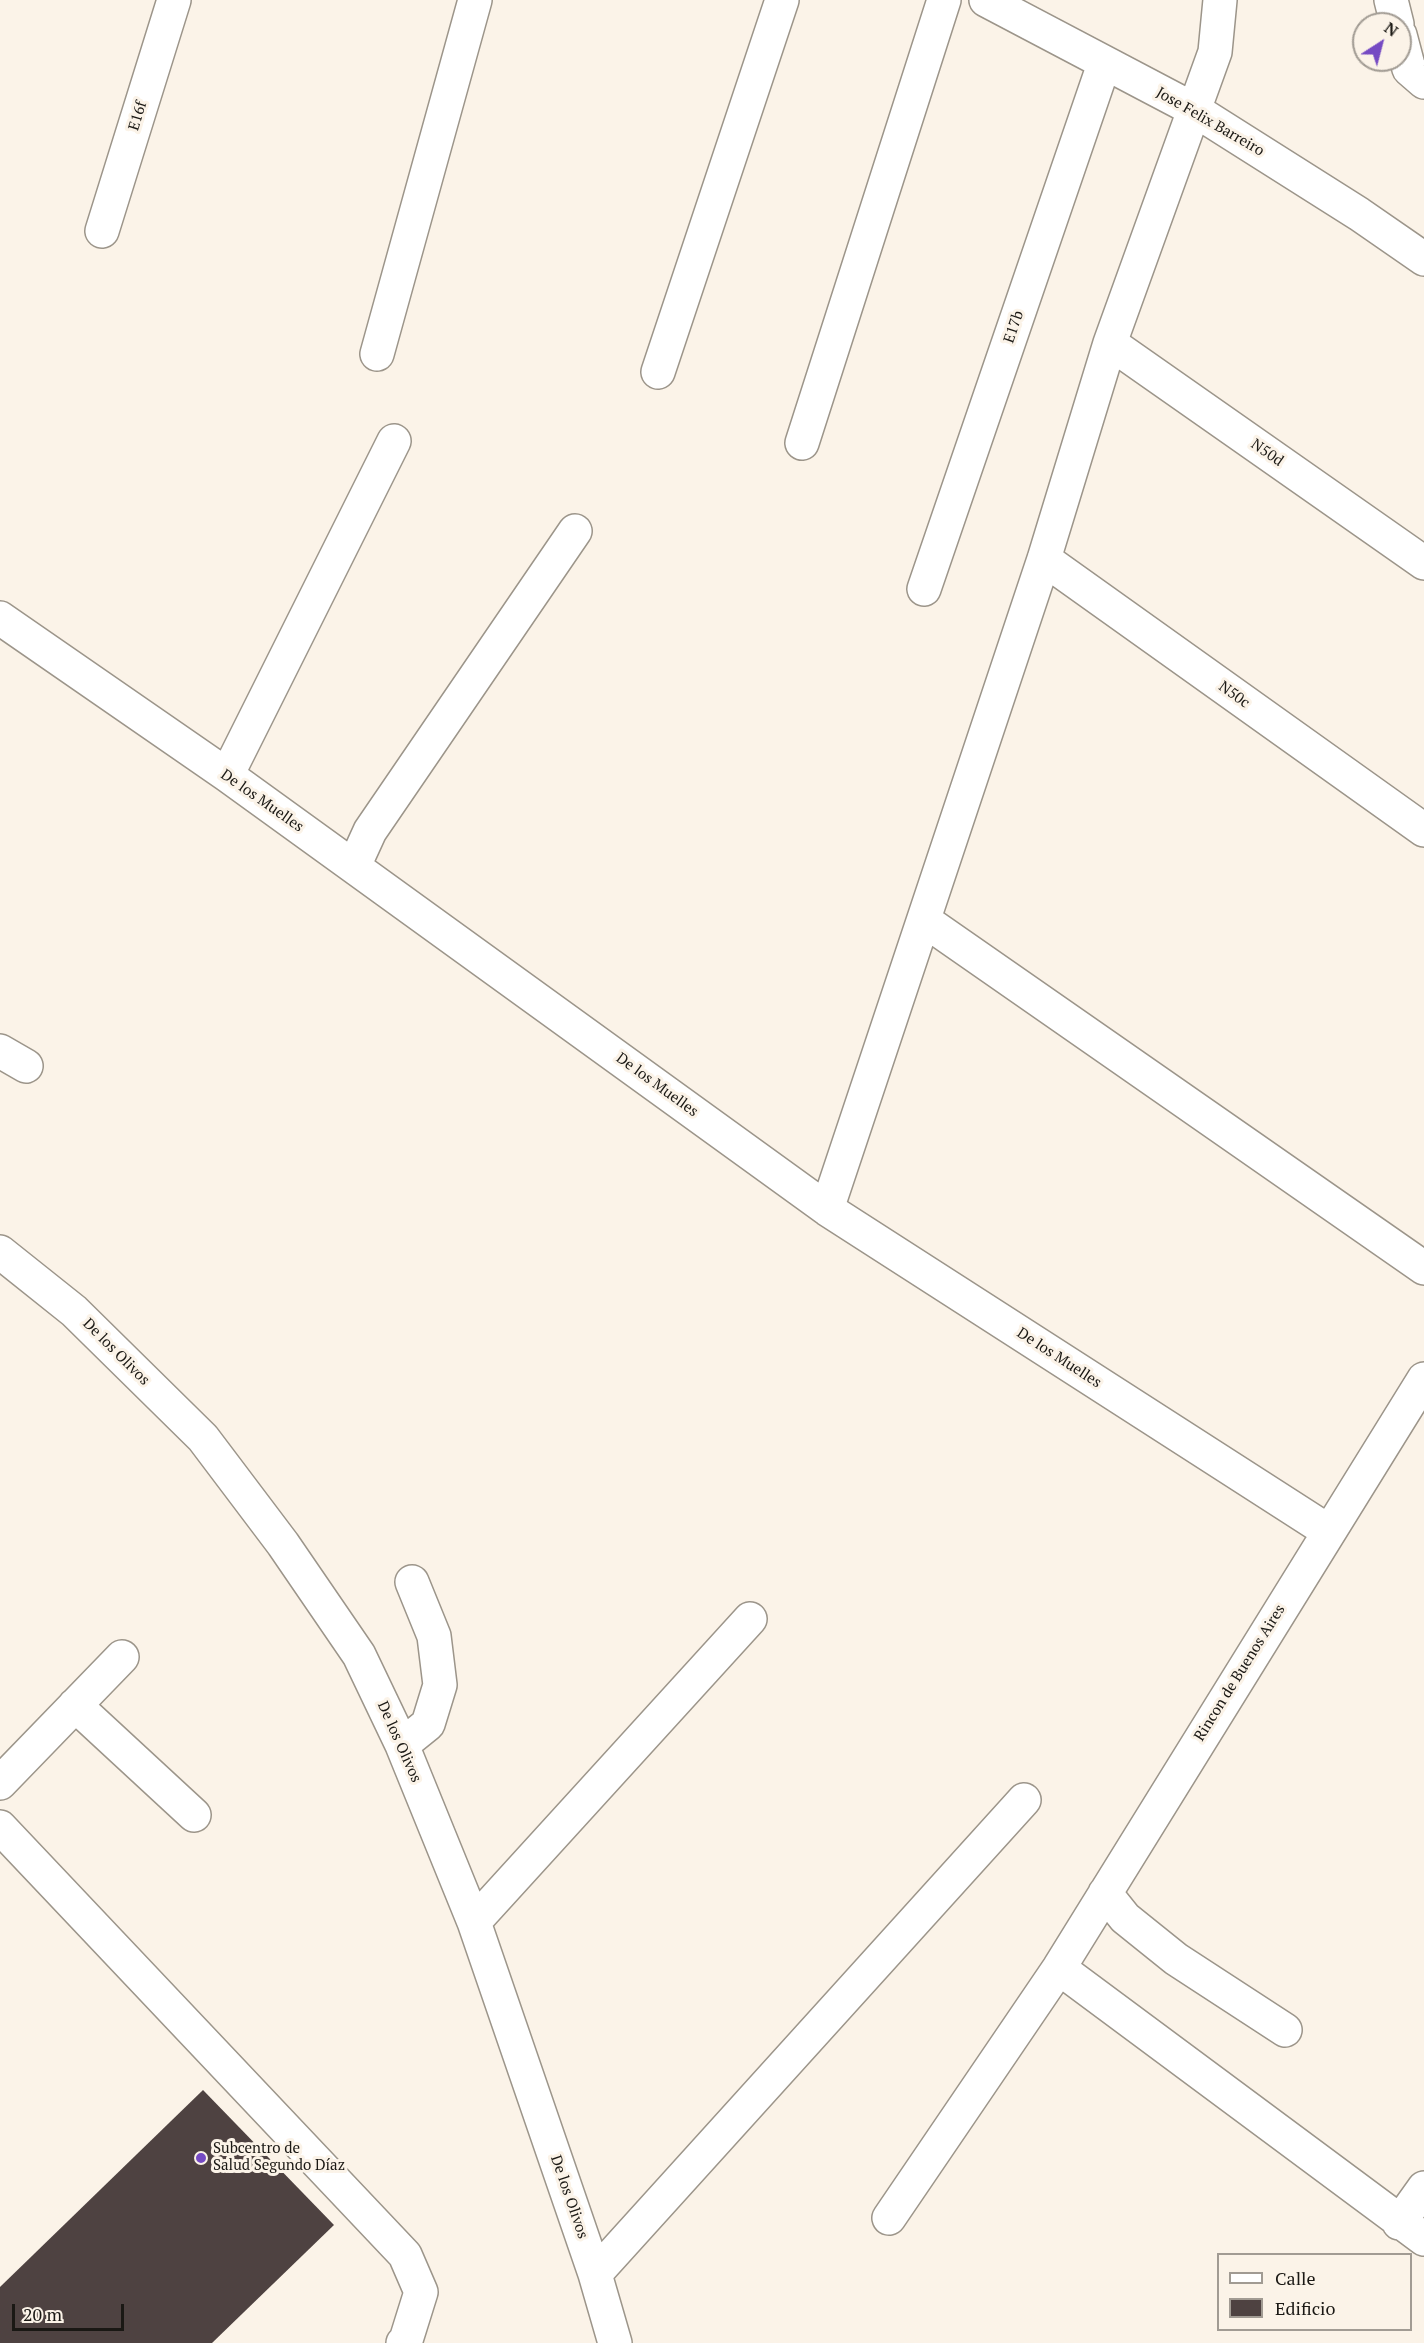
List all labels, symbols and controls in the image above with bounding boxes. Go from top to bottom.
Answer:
north arrow [1352,12,1412,72]
text: N [1380,17,1403,42]
street label: Jose Felix Barreiro [1153,84,1267,160]
street label: E16f [125,99,151,133]
street label: E17b [1000,309,1028,345]
street label: N50d [1247,436,1287,470]
street label: N50c [1215,678,1253,712]
street label: De los Muelles [217,766,307,836]
street label: De los Muelles [612,1049,702,1121]
street label: De los Olivos [79,1315,153,1389]
street label: De los Muelles [1013,1324,1105,1392]
street label: Rincon de Buenos Aires [1191,1602,1289,1744]
street label: De los Olivos [373,1699,425,1785]
place label: Subcentro de Salud Segundo Díaz [213,2140,345,2175]
marker: Subcentro de Salud Segundo Díaz [194,2151,208,2165]
street label: De los Olivos [546,2153,592,2241]
legend [1217,2253,1412,2331]
text: Calle [1275,2266,1316,2290]
scale bar [15,2292,128,2330]
text: Edificio [1275,2296,1335,2320]
text: 20 m [23,2302,62,2326]

